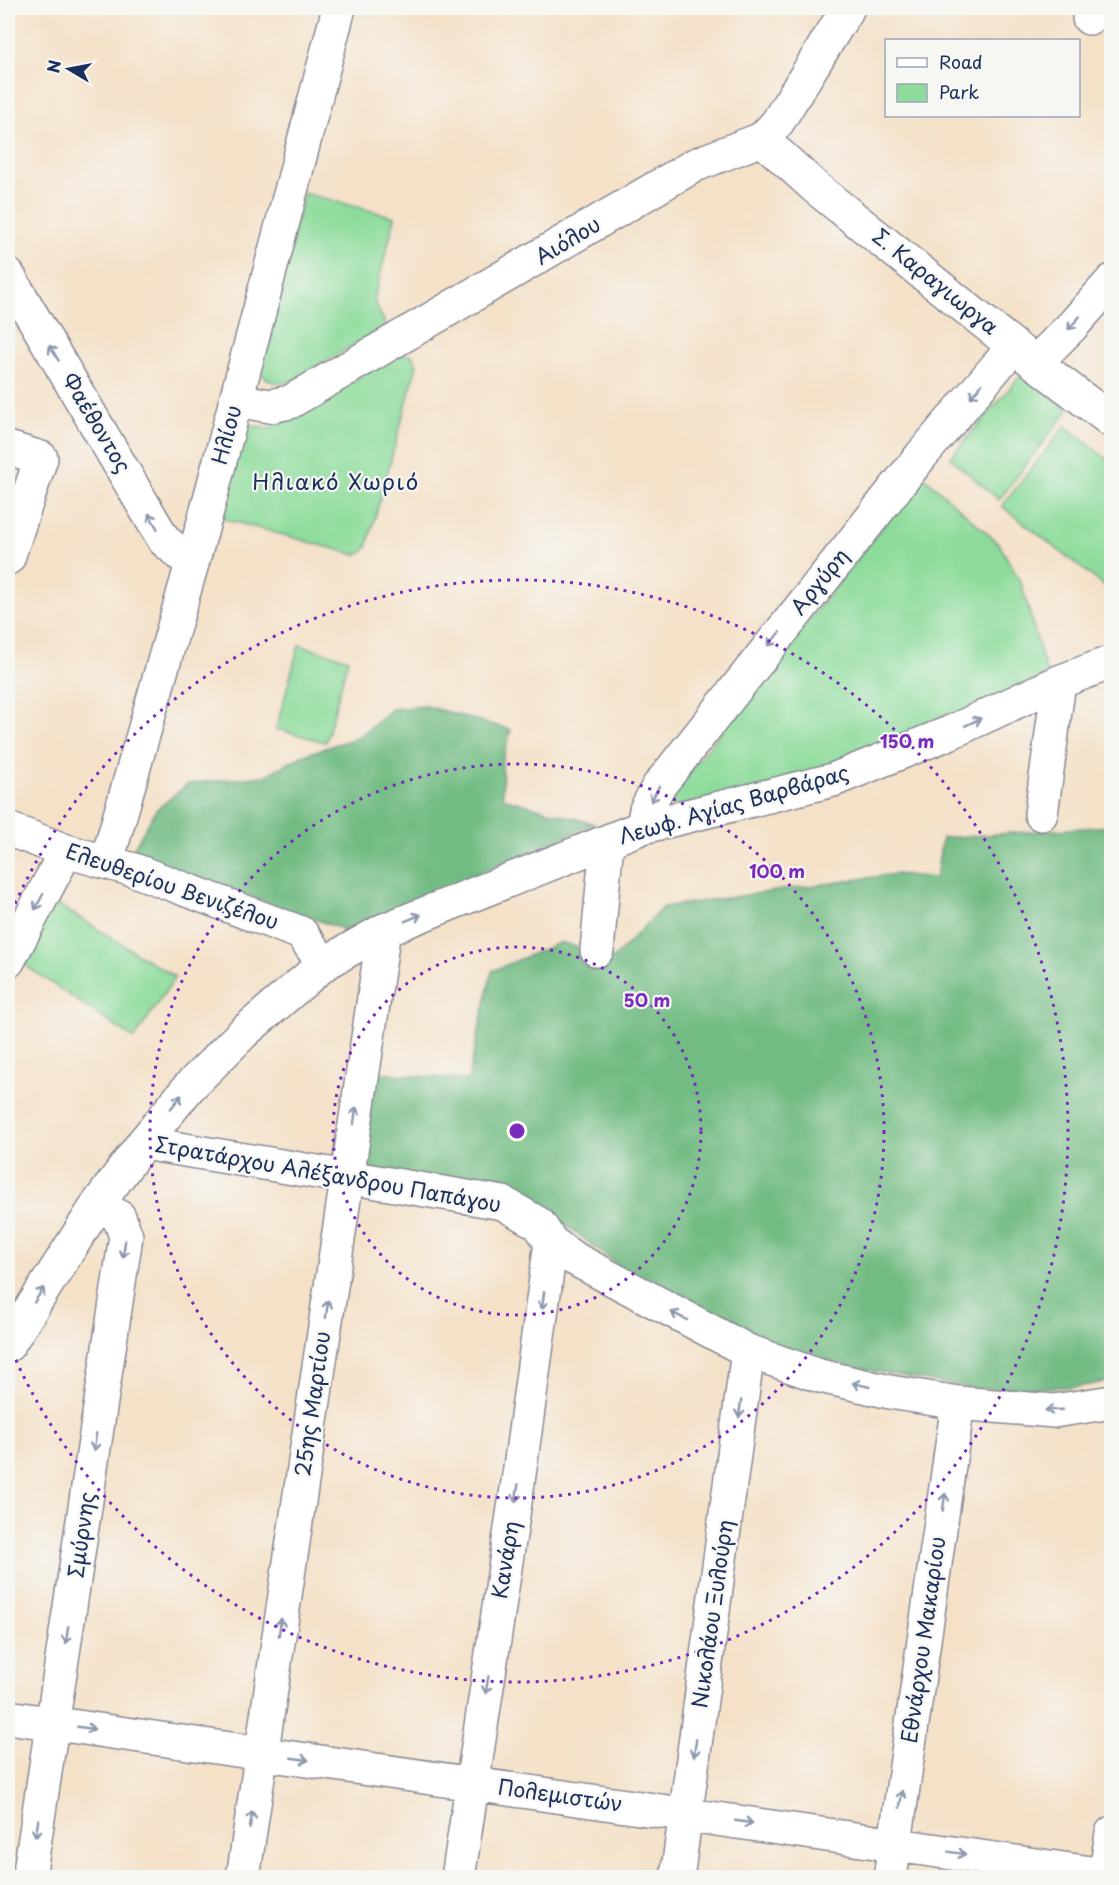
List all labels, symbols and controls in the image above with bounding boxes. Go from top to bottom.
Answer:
north arrow [39,39,99,99]
legend [885,39,1080,117]
text: Road [939,48,983,75]
text: N [40,58,66,75]
text: Park [939,78,979,105]
street label: Αιόλου [528,207,606,271]
street label: Σ. Καραγιωργα [866,220,1006,341]
one-way arrow [1068,315,1082,330]
one-way arrow [47,345,59,362]
street label: Φαέθοντος [55,366,140,478]
one-way arrow [970,383,983,399]
street label: Ηλίου [202,401,248,468]
district label: Ηλιακό Χωριό [252,464,420,497]
one-way arrow [147,513,159,530]
street label: Αργύρη [782,540,855,621]
one-way arrow [767,631,780,647]
one-way arrow [963,716,981,728]
text: 150 m [880,727,934,754]
street label: Λεωφ. Αγίας Βαρβάρας [615,755,852,851]
one-way arrow [649,784,660,802]
street label: Ελευθερίου Βενιζέλου [62,834,283,937]
text: 100 m [749,857,805,884]
one-way arrow [33,893,44,911]
one-way arrow [404,912,422,923]
text: 50 m [624,986,670,1013]
one-way arrow [170,1095,183,1111]
one-way arrow [350,1107,361,1127]
centre of rings [507,1121,527,1141]
street label: Στρατάρχου Αλέξανδρου Παπάγου [153,1127,504,1219]
one-way arrow [118,1239,129,1259]
one-way arrow [33,1288,45,1304]
one-way arrow [538,1289,549,1309]
one-way arrow [321,1300,332,1320]
one-way arrow [671,1309,689,1321]
street label: 25ης Μαρτίου [285,1329,337,1479]
one-way arrow [851,1379,871,1390]
one-way arrow [735,1399,746,1419]
one-way arrow [1044,1404,1064,1415]
one-way arrow [90,1432,101,1452]
one-way arrow [511,1482,522,1502]
street label: Σμύρνης [58,1490,102,1580]
one-way arrow [939,1493,950,1512]
street label: Νικολάου Ξυλούρη [682,1517,740,1710]
street label: Κανάρη [482,1518,526,1601]
street label: Εθνάρχου Μακαρίου [892,1534,952,1745]
one-way arrow [274,1617,285,1637]
one-way arrow [61,1625,72,1645]
one-way arrow [482,1675,493,1695]
one-way arrow [76,1722,96,1733]
one-way arrow [689,1738,700,1758]
one-way arrow [290,1754,309,1765]
street label: Πολεμιστών [496,1769,625,1819]
one-way arrow [896,1789,907,1809]
one-way arrow [246,1810,257,1830]
one-way arrow [733,1817,753,1828]
one-way arrow [31,1818,42,1837]
one-way arrow [947,1848,967,1859]

